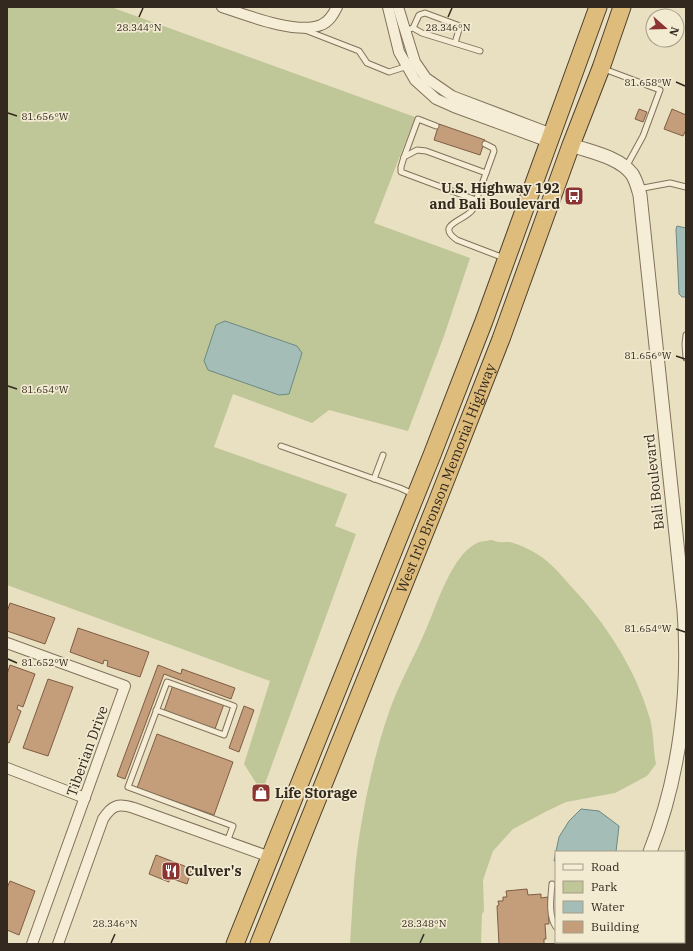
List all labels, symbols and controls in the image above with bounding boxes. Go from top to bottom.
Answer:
north arrow [645,8,685,48]
text: 28.344°N [116,21,162,34]
text: 28.346°N [425,21,471,34]
text: N [666,25,682,38]
text: 81.658°W [624,76,672,89]
text: 81.656°W [21,110,69,123]
place label: U.S. Highway 192 and Bali Boulevard [429,179,560,213]
bus stop icon: U.S. Highway 192 and Bali Boulevard [563,185,585,207]
text: 81.656°W [624,349,672,362]
street label: West Irlo Bronson Memorial Highway [392,360,500,596]
text: 81.654°W [21,383,69,396]
street label: Bali Boulevard [640,433,668,531]
text: 81.654°W [624,622,672,635]
text: 81.652°W [21,656,69,669]
street label: Tiberian Drive [62,703,112,799]
shop icon: Life Storage [250,782,272,804]
place label: Life Storage [275,784,357,802]
legend [555,851,685,943]
text: Road [591,859,620,874]
restaurant icon: Culver's [160,860,182,882]
place label: Culver's [185,862,242,880]
text: Park [591,879,617,894]
text: Water [591,899,625,914]
text: 28.346°N [92,917,138,930]
text: 28.348°N [401,917,447,930]
text: Building [591,919,639,934]

